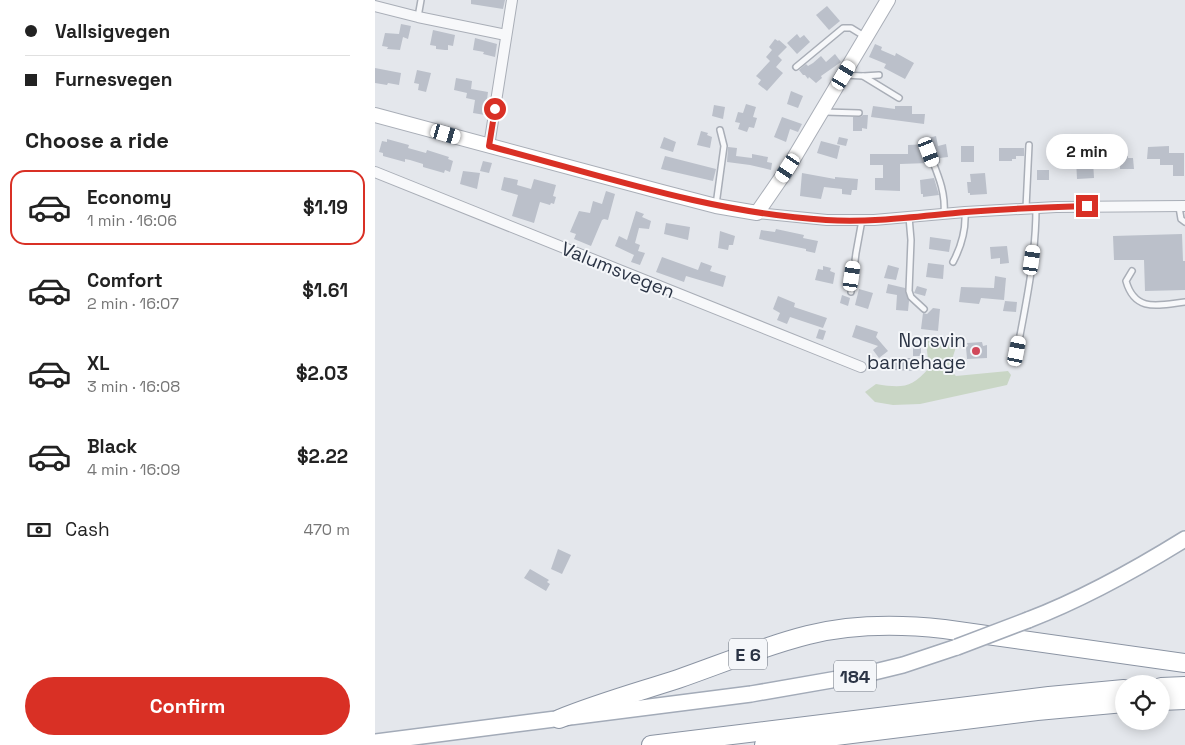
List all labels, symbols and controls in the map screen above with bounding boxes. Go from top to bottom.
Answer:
text: Vallsigvegen [55,19,170,44]
car [829,58,858,92]
text: Furnesvegen [55,67,173,92]
route start [484,98,506,120]
car [429,123,462,145]
text: Choose a ride [25,126,169,154]
callout: 2 min [1046,134,1128,168]
car [916,135,941,169]
text: 2 min [1066,141,1108,162]
car [773,151,802,185]
icon: car [27,185,72,230]
text: Economy [87,185,171,210]
text: $1.19 [303,195,348,220]
route end [1076,195,1098,217]
text: 1 min · 16:06 [87,210,177,231]
street label: Valumsvegen [557,236,679,304]
car [1022,244,1041,276]
car [842,260,861,292]
icon: car [27,268,72,313]
text: Comfort [87,268,163,293]
text: $1.61 [302,278,348,303]
text: 2 min · 16:07 [87,293,179,314]
place label: Norsvin barnehage [867,328,966,375]
car [1006,335,1027,367]
marker: Norsvin barnehage [970,345,982,357]
icon: car [27,351,72,396]
text: XL [87,351,110,376]
text: $2.03 [296,361,348,386]
text: 3 min · 16:08 [87,376,180,397]
icon: car [27,434,72,479]
text: Black [87,434,137,459]
text: $2.22 [297,444,348,469]
text: 4 min · 16:09 [87,459,180,480]
icon: cash [25,516,53,544]
text: Cash [65,517,110,542]
text: 470 m [303,519,350,540]
road number: E 6 [729,639,767,670]
road number: 184 [834,660,876,691]
map controls [1115,675,1170,730]
button: locate [1115,675,1170,730]
button: Confirm [25,677,350,735]

